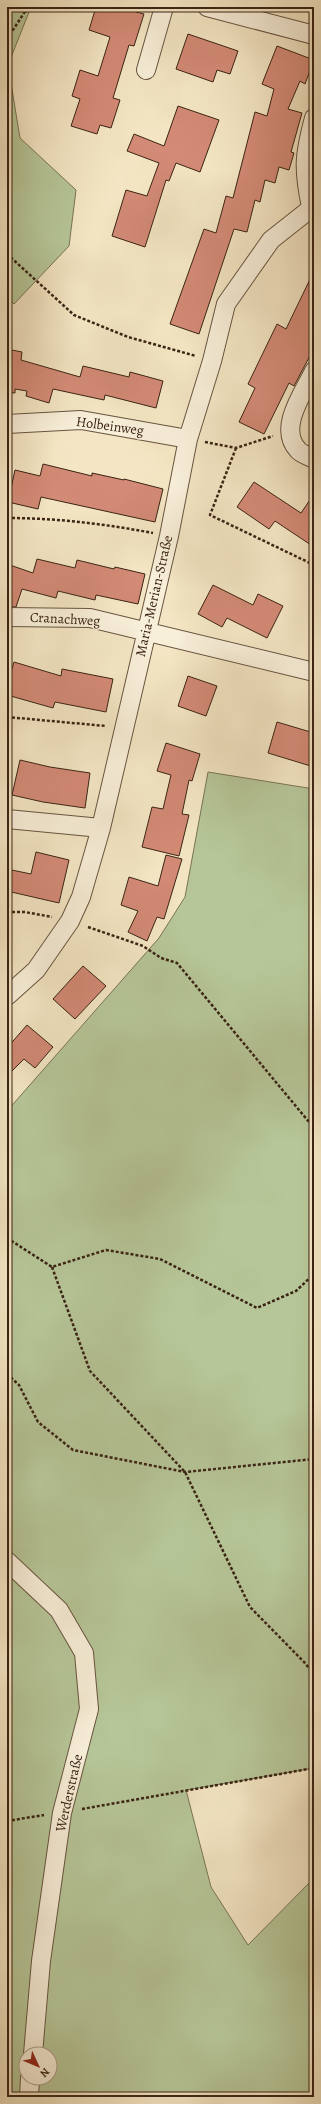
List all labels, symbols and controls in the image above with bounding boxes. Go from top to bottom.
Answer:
street label: Holbeinweg [75,412,145,440]
street label: Maria-Merian-Straße [131,533,177,659]
street label: Cranachweg [29,608,101,630]
street label: Werderstraße [51,1752,87,1835]
north arrow [18,2046,58,2086]
text: N [37,2065,53,2081]

